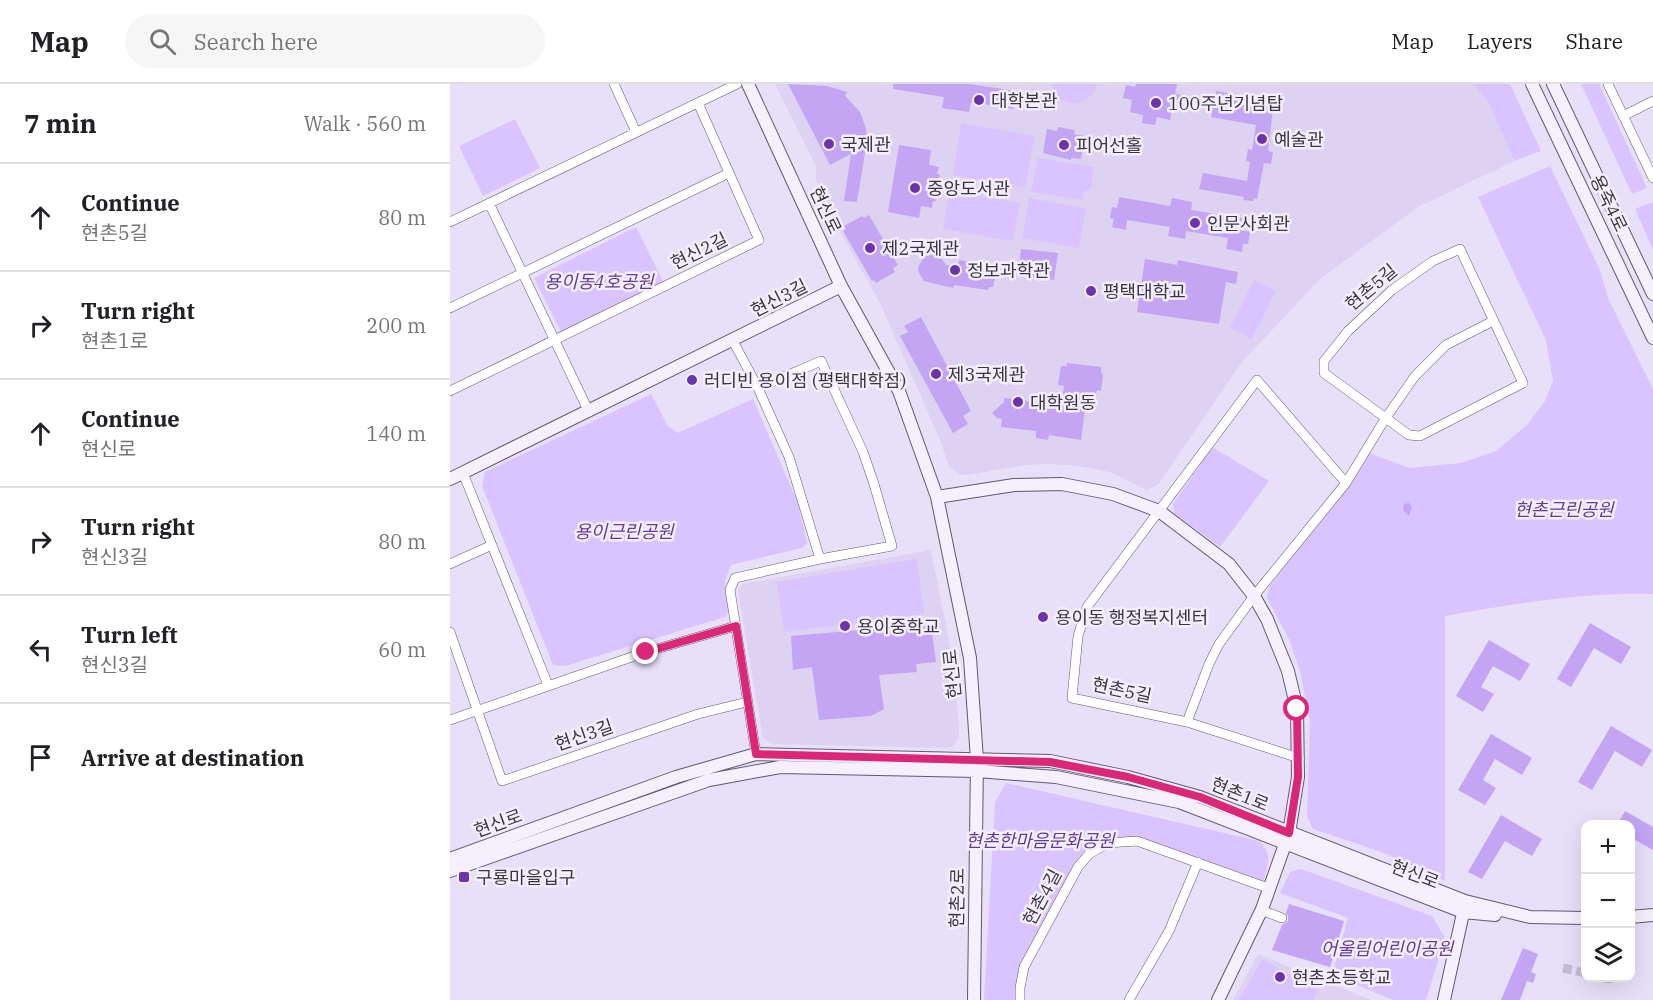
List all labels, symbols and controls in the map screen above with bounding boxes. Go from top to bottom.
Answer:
search box [125,14,545,68]
text: Map [30,23,89,60]
icon: search [146,25,179,58]
text: Search here [194,27,318,56]
text: Map [1391,27,1434,55]
text: Layers [1467,27,1533,55]
text: Share [1566,27,1623,55]
place label: 대학본관 [991,89,1058,112]
place label: 100주년기념탑 [1168,92,1283,115]
marker: 대학본관 [972,93,986,107]
marker: 100주년기념탑 [1149,96,1163,110]
text: 7 min [24,106,97,140]
text: Walk · 560 m [304,110,426,137]
place label: 예술관 [1274,128,1324,151]
marker: 예술관 [1255,132,1269,146]
place label: 국제관 [841,133,891,156]
place label: 피어선홀 [1076,134,1142,157]
marker: 국제관 [822,137,836,151]
marker: 피어선홀 [1057,138,1071,152]
street label: 용죽4로 [1585,171,1633,235]
place label: 중앙도서관 [927,177,1010,200]
marker: 중앙도서관 [908,181,922,195]
street label: 현신로 [805,183,847,237]
text: Continue [81,188,180,217]
icon: ahead [24,201,57,234]
text: 80 m [378,204,426,231]
place label: 인문사회관 [1207,212,1290,235]
marker: 인문사회관 [1188,216,1202,230]
text: 현촌5길 [81,219,148,246]
street label: 현신2길 [667,227,731,275]
place label: 제2국제관 [882,237,959,260]
marker: 제2국제관 [863,241,877,255]
place label: 정보과학관 [967,259,1050,282]
street label: 현촌5길 [1340,259,1402,315]
marker: 정보과학관 [948,263,962,277]
park label: 용이동4호공원 [544,270,655,293]
street label: 현신3길 [747,274,811,322]
place label: 평택대학교 [1103,280,1186,303]
marker: 평택대학교 [1084,284,1098,298]
text: Turn right [81,296,195,325]
icon: right [24,309,57,342]
text: 200 m [366,312,426,339]
text: 현촌1로 [81,327,148,354]
place label: 제3국제관 [948,363,1025,386]
marker: 제3국제관 [929,367,943,381]
place label: 러디빈 용이점 (평택대학점) [704,369,906,392]
marker: 러디빈 용이점 (평택대학점) [685,373,699,387]
place label: 대학원동 [1030,391,1096,414]
marker: 대학원동 [1011,395,1025,409]
text: Continue [81,404,180,433]
icon: ahead [24,417,57,450]
text: 140 m [366,420,426,447]
text: 현신로 [81,435,136,462]
park label: 현촌근린공원 [1514,498,1615,521]
text: Turn right [81,512,195,541]
park label: 용이근린공원 [574,520,675,543]
icon: right [24,525,57,558]
text: 80 m [378,528,426,555]
text: 현신3길 [81,543,148,570]
place label: 용이동 행정복지센터 [1055,606,1208,629]
marker: 용이동 행정복지센터 [1036,610,1050,624]
place label: 용이중학교 [857,615,940,638]
marker: 용이중학교 [838,619,852,633]
text: Turn left [81,620,177,649]
icon: left [24,633,57,666]
text: 60 m [378,636,426,663]
route end [632,638,658,664]
street label: 현신로 [938,648,966,700]
text: 현신3길 [81,651,148,678]
street label: 현촌5길 [1090,672,1154,708]
route start [1283,695,1309,721]
street label: 현신3길 [552,714,616,756]
icon: arrive [24,741,57,774]
text: Arrive at destination [81,743,304,772]
street label: 현촌1로 [1208,772,1272,816]
street label: 현신로 [471,804,525,842]
map controls [1581,820,1635,982]
button: + [1581,820,1635,874]
park label: 현촌한마음문화공원 [965,829,1116,852]
street label: 현신로 [1388,854,1442,894]
street label: 현촌4길 [1018,865,1066,929]
place label: 구룡마을입구 [476,866,575,889]
street label: 현촌2로 [945,868,969,928]
marker: 구룡마을입구 [457,870,471,884]
button: − [1581,874,1635,928]
button: layers [1581,928,1635,982]
park label: 어울림어린이공원 [1321,937,1455,960]
place label: 현촌초등학교 [1292,966,1391,989]
marker: 현촌초등학교 [1273,970,1287,984]

